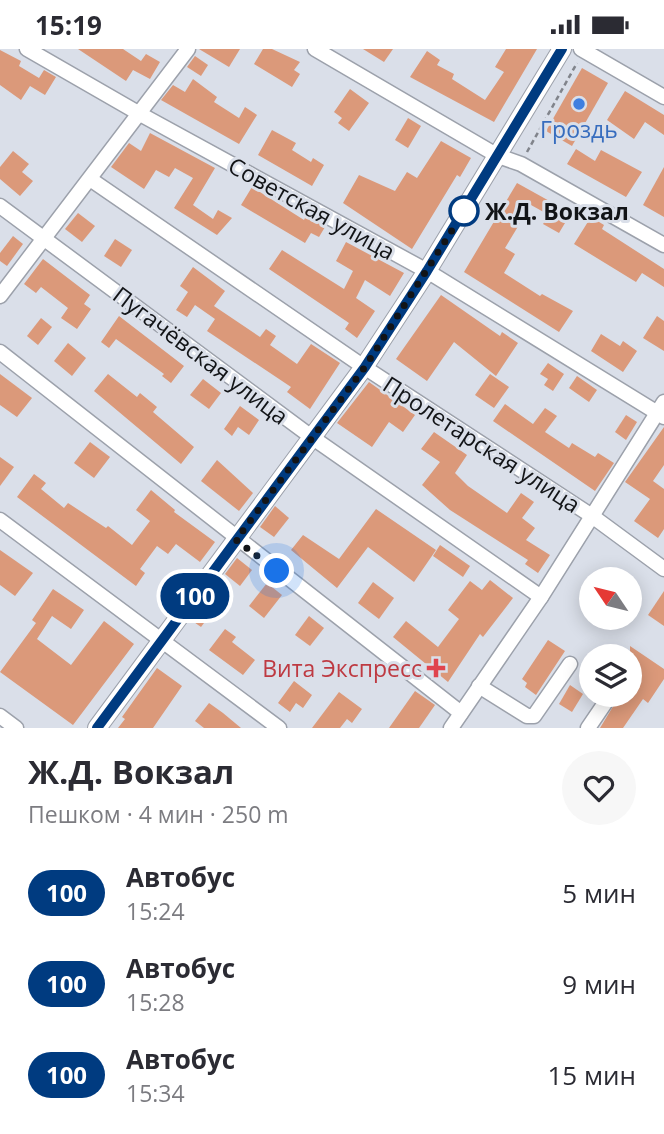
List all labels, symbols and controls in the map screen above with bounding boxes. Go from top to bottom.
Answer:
text: 15:19 [35,7,102,43]
marker: Гроздь [571,96,587,112]
place label: Гроздь [540,113,618,145]
street label: Советская улица [223,149,401,267]
place label: Ж.Д. Вокзал [485,195,629,227]
marker: Ж.Д. Вокзал [449,196,479,226]
street label: Пугачёвская улица [107,278,295,432]
street label: Пролетарская улица [377,368,587,520]
your location [259,553,294,588]
north arrow [579,567,642,630]
map controls [579,567,642,707]
line badge: 100 [155,573,235,619]
text: 100 [174,579,216,612]
button: layers [579,644,642,707]
place label: Вита Экспресс [262,652,422,684]
marker: Вита Экспресс [428,660,444,676]
text: Ж.Д. Вокзал [28,749,234,794]
button: heart [562,751,636,825]
text: Пешком · 4 мин · 250 m [28,798,289,830]
text: Автобус [126,859,235,895]
text: 5 мин [562,875,636,911]
text: 100 [46,876,87,909]
text: 15:24 [126,895,185,927]
text: Автобус [126,950,235,986]
text: 9 мин [562,966,636,1002]
text: 100 [46,967,87,1000]
text: 15:28 [126,986,185,1018]
text: Автобус [126,1041,235,1077]
text: 15 мин [547,1057,636,1093]
text: 100 [46,1058,87,1091]
text: 15:34 [126,1077,185,1109]

